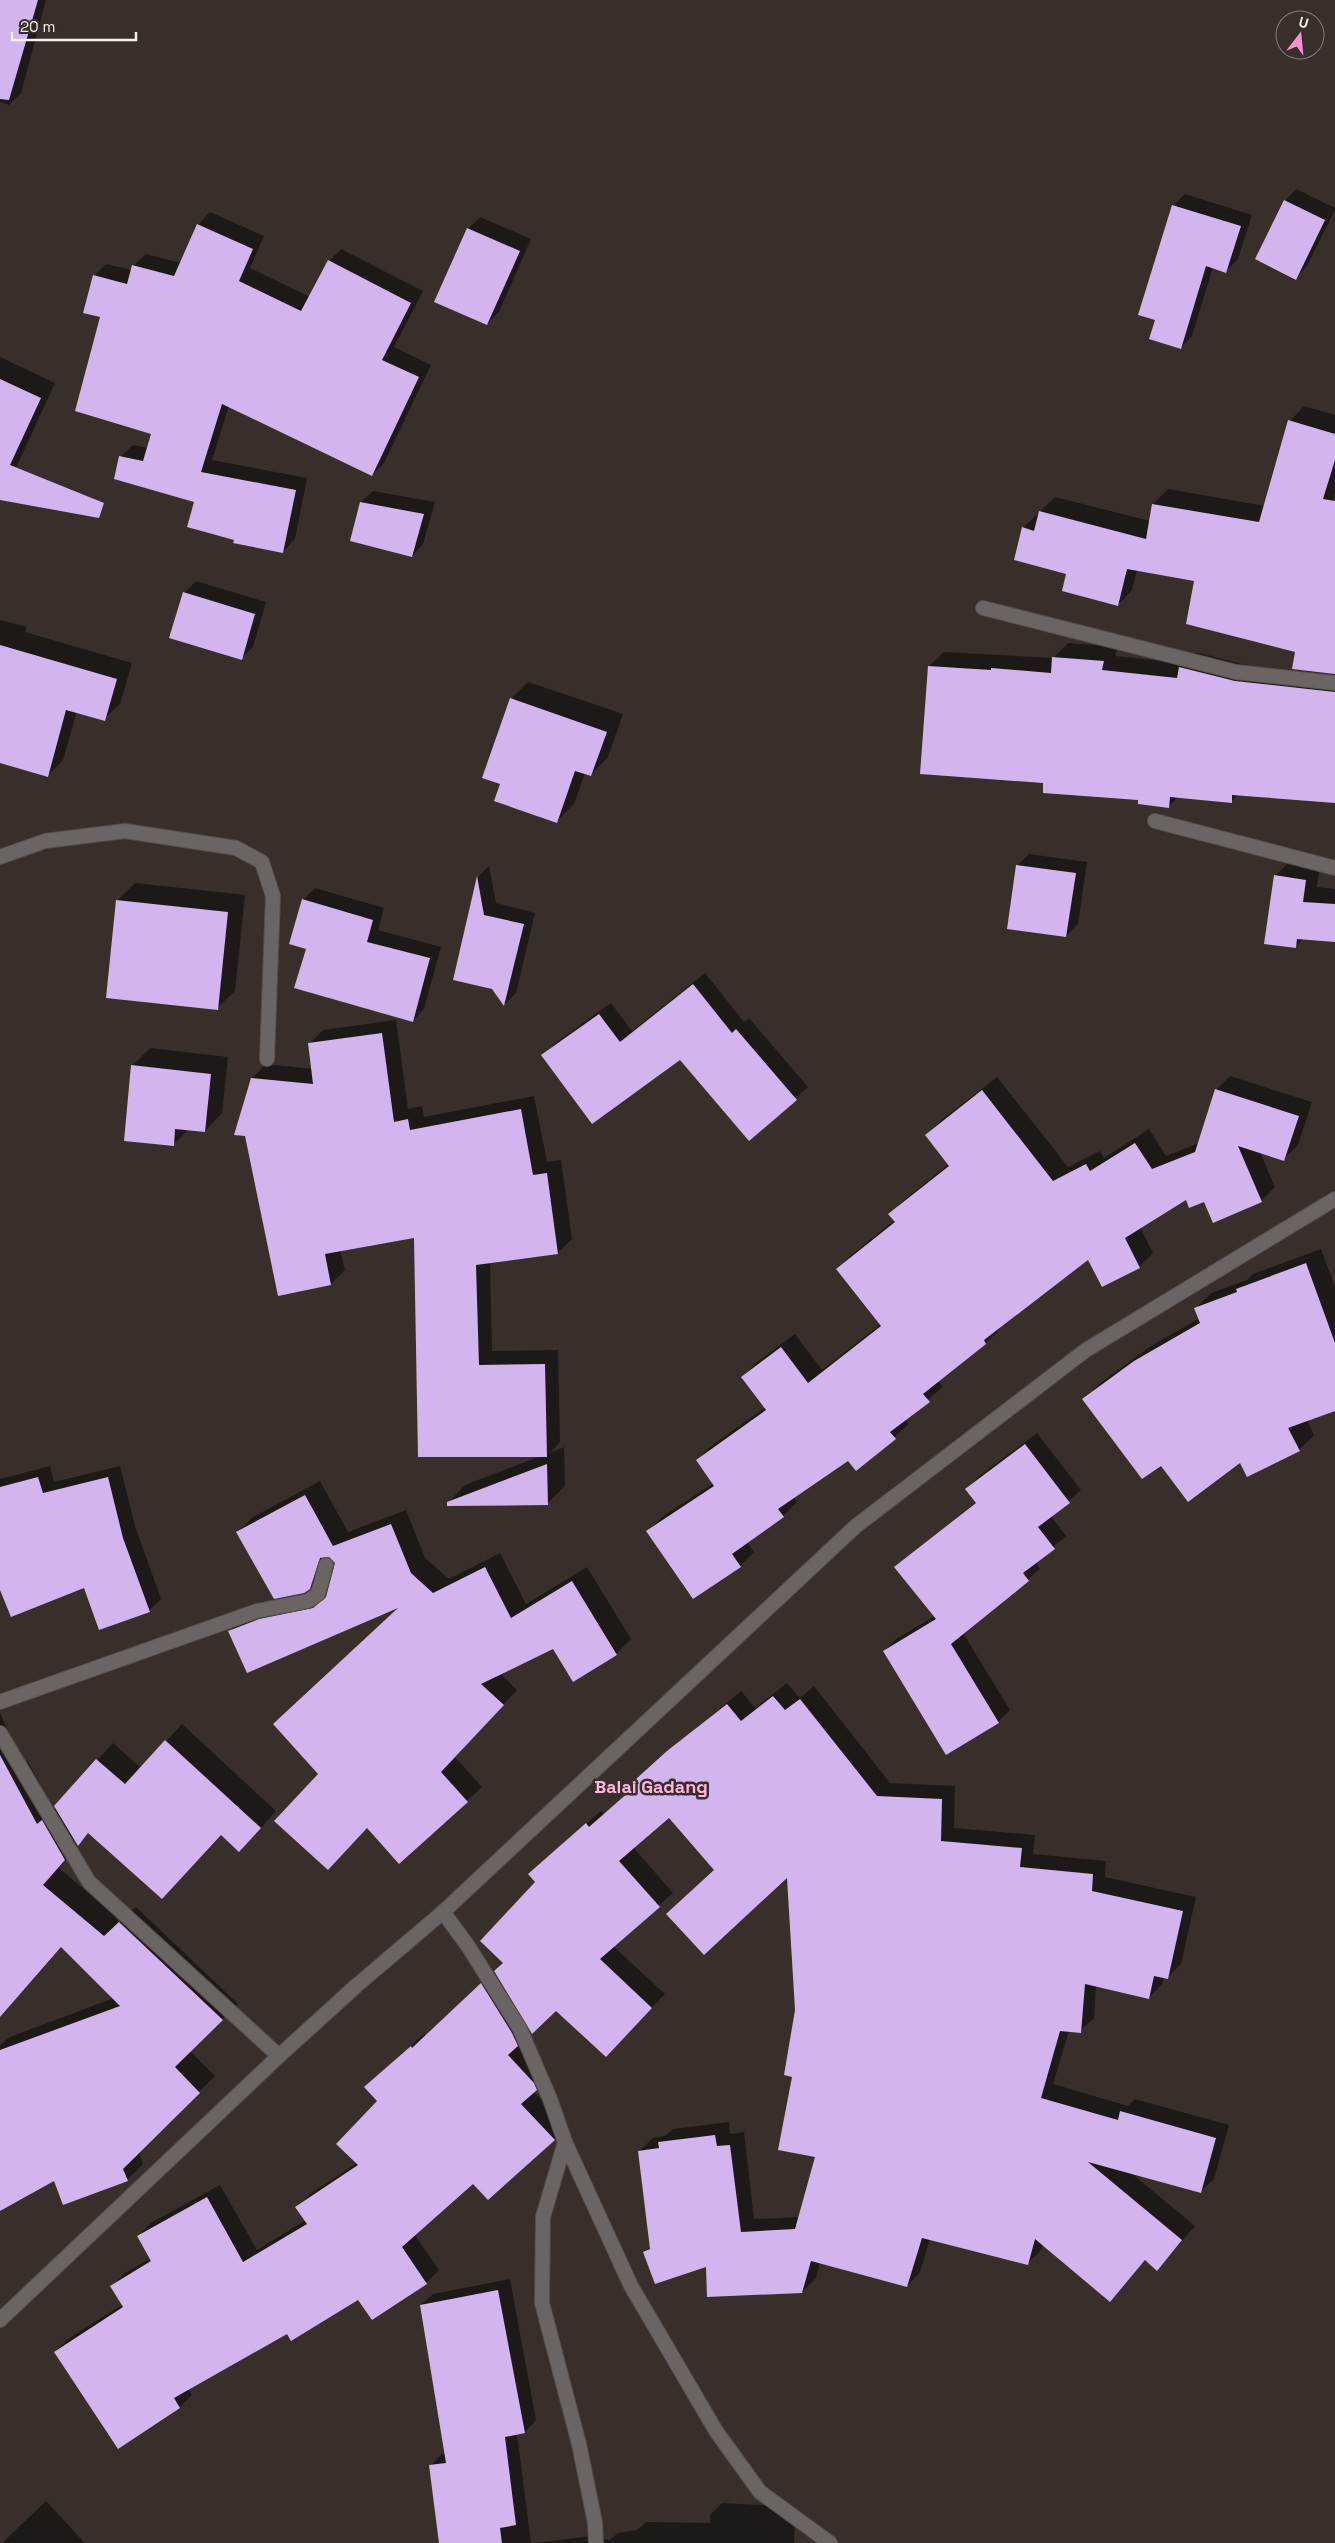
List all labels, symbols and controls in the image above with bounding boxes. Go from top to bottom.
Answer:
scale bar [12,10,136,42]
north arrow [1275,10,1325,60]
text: U [1297,13,1311,32]
text: 20 m [20,17,55,36]
district label: Balai Gadang [594,1775,708,1798]

